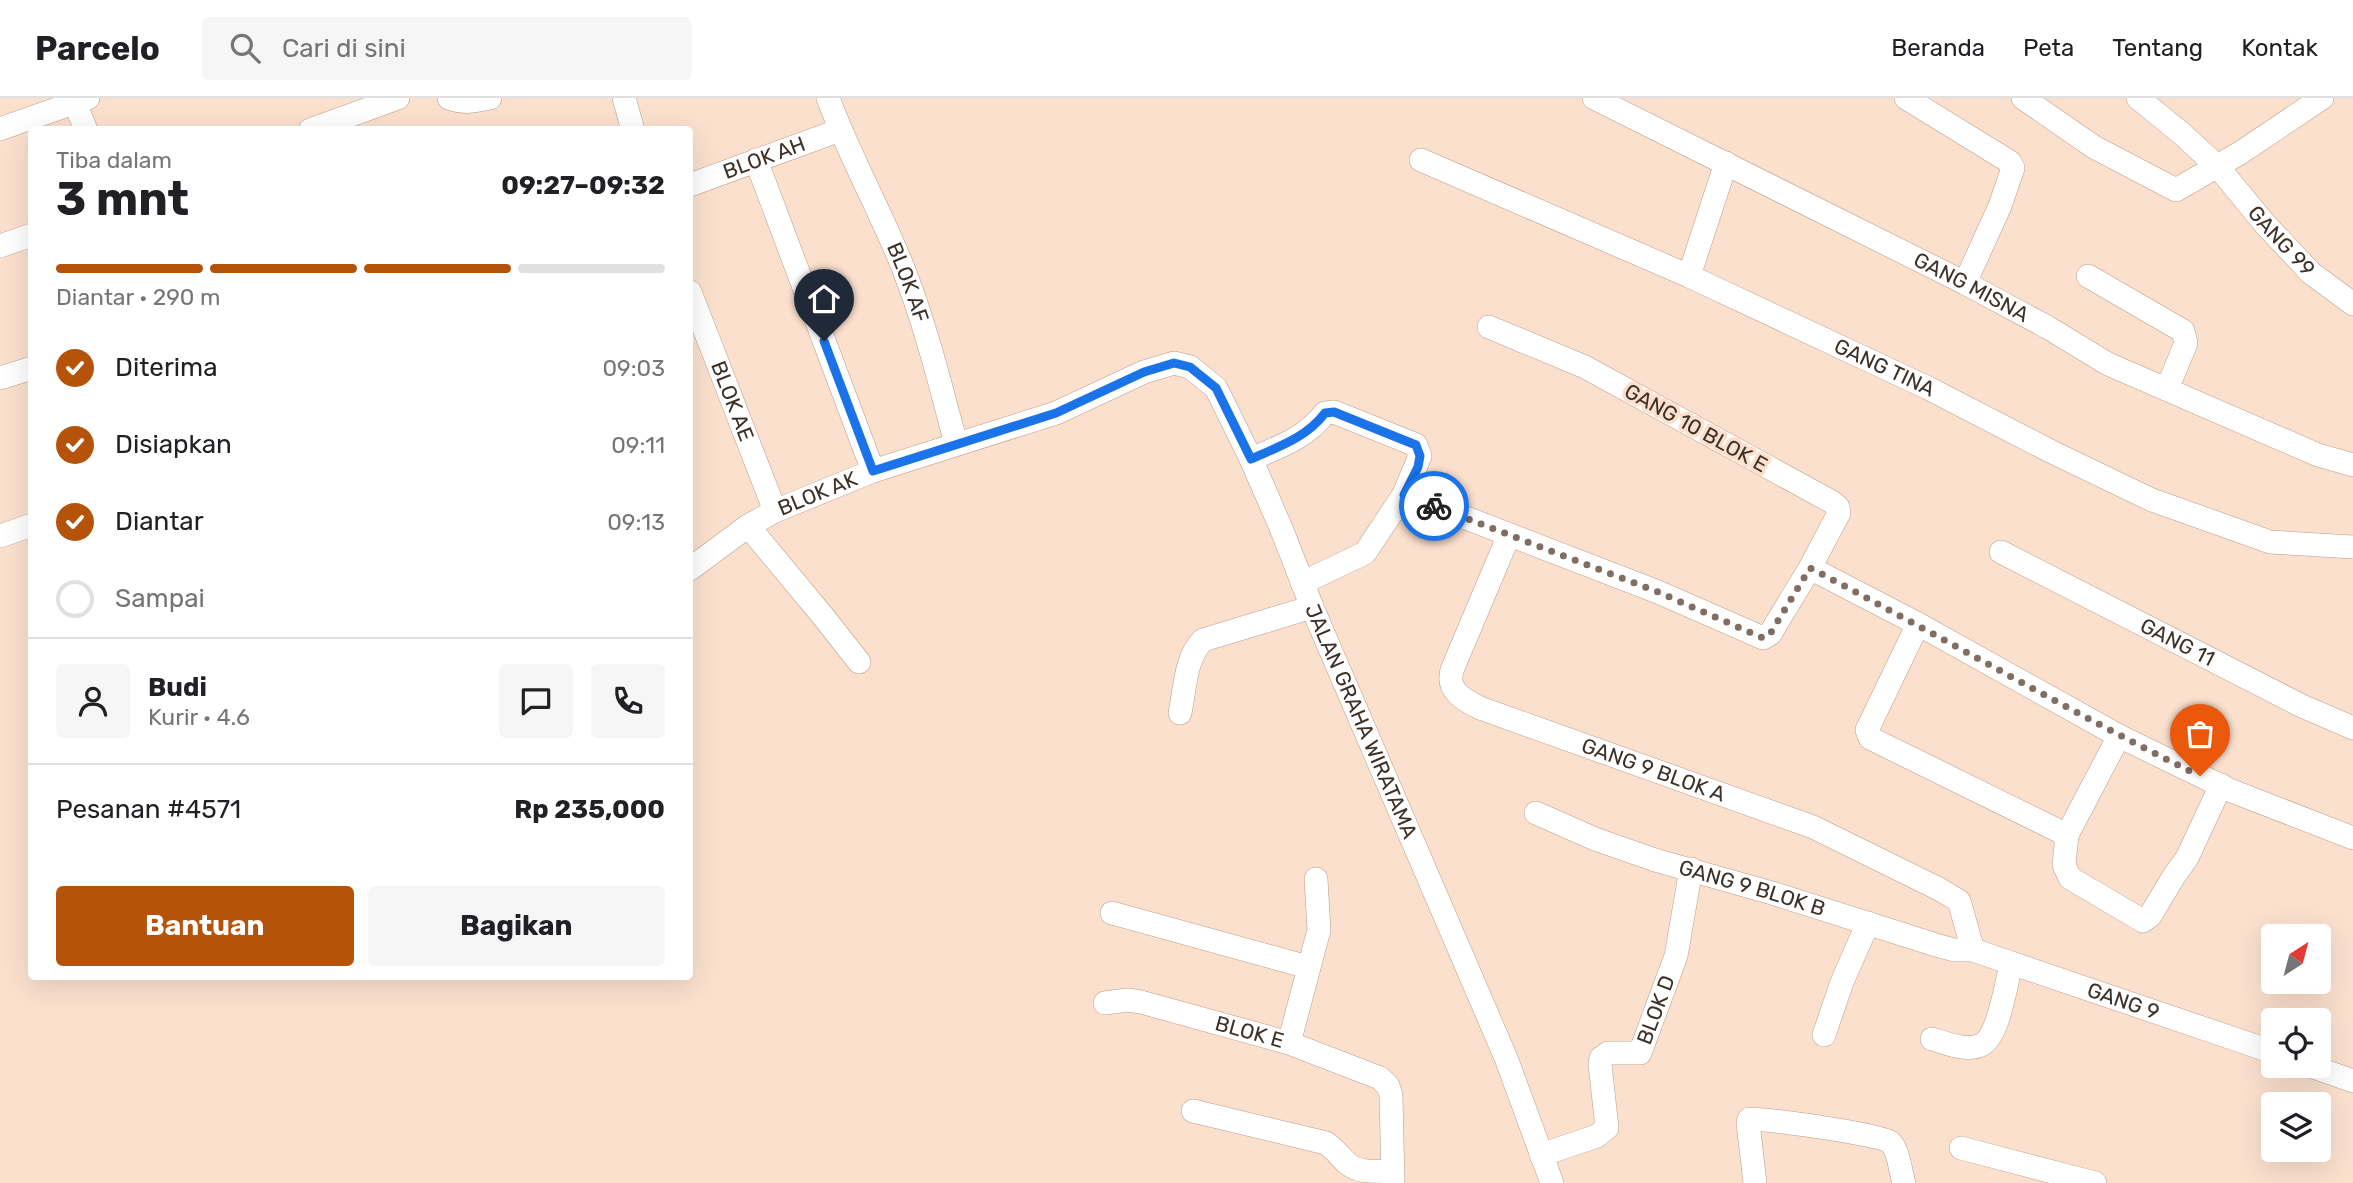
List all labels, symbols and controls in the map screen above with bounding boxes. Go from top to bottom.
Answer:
search box [202,17,692,80]
text: Parcelo [35,29,160,68]
icon: search [226,29,264,67]
text: Cari di sini [282,33,406,64]
text: Beranda [1891,34,1985,62]
text: Peta [2023,34,2074,62]
text: Tentang [2112,34,2203,62]
text: Kontak [2241,34,2318,62]
street label: BLOK AH [719,131,809,184]
text: Tiba dalam [56,146,172,174]
text: 09:27–09:32 [501,170,665,201]
text: 3 mnt [56,172,189,227]
street label: GANG 99 [2243,200,2320,281]
street label: BLOK AF [882,238,934,325]
street label: GANG MISNA [1910,246,2033,327]
pin [794,269,854,341]
icon: home [805,280,843,318]
text: Diantar · 290 m [56,283,220,311]
street label: GANG TINA [1830,333,1939,401]
icon: check [56,349,94,387]
text: Diterima [115,352,218,383]
text: 09:03 [602,354,665,382]
street label: BLOK AE [706,357,760,444]
street label: GANG 10 BLOK E [1620,378,1772,477]
icon: check [56,426,94,464]
text: Disiapkan [115,429,232,460]
text: 09:11 [611,431,665,459]
street label: BLOK AK [774,466,861,521]
courier [1399,471,1469,541]
icon: bike [1415,487,1453,525]
icon: check [56,503,94,541]
text: Diantar [115,506,204,537]
text: 09:13 [607,508,665,536]
text: Sampai [115,583,205,614]
street label: JALAN GRAHA WIRATAMA [1300,600,1423,842]
street label: GANG 11 [2136,612,2219,671]
button: person [56,664,130,738]
button: chat [499,664,573,738]
button: phone [591,664,665,738]
text: Budi [148,672,207,703]
text: Kurir · 4.6 [148,703,250,731]
pin [2170,704,2230,776]
icon: bag [2181,715,2219,753]
street label: GANG 9 BLOK A [1578,732,1729,807]
text: Pesanan #4571 [56,794,241,825]
text: Rp 235,000 [514,794,665,825]
street label: GANG 9 BLOK B [1676,854,1828,921]
button: Bantuan [56,886,354,966]
button: Bagikan [368,886,665,966]
north arrow [2261,924,2331,994]
map controls [2261,924,2331,1162]
street label: BLOK D [1631,972,1680,1048]
street label: GANG 9 [2084,977,2163,1024]
button: locate [2261,1008,2331,1078]
street label: BLOK E [1213,1010,1287,1053]
button: layers [2261,1092,2331,1162]

